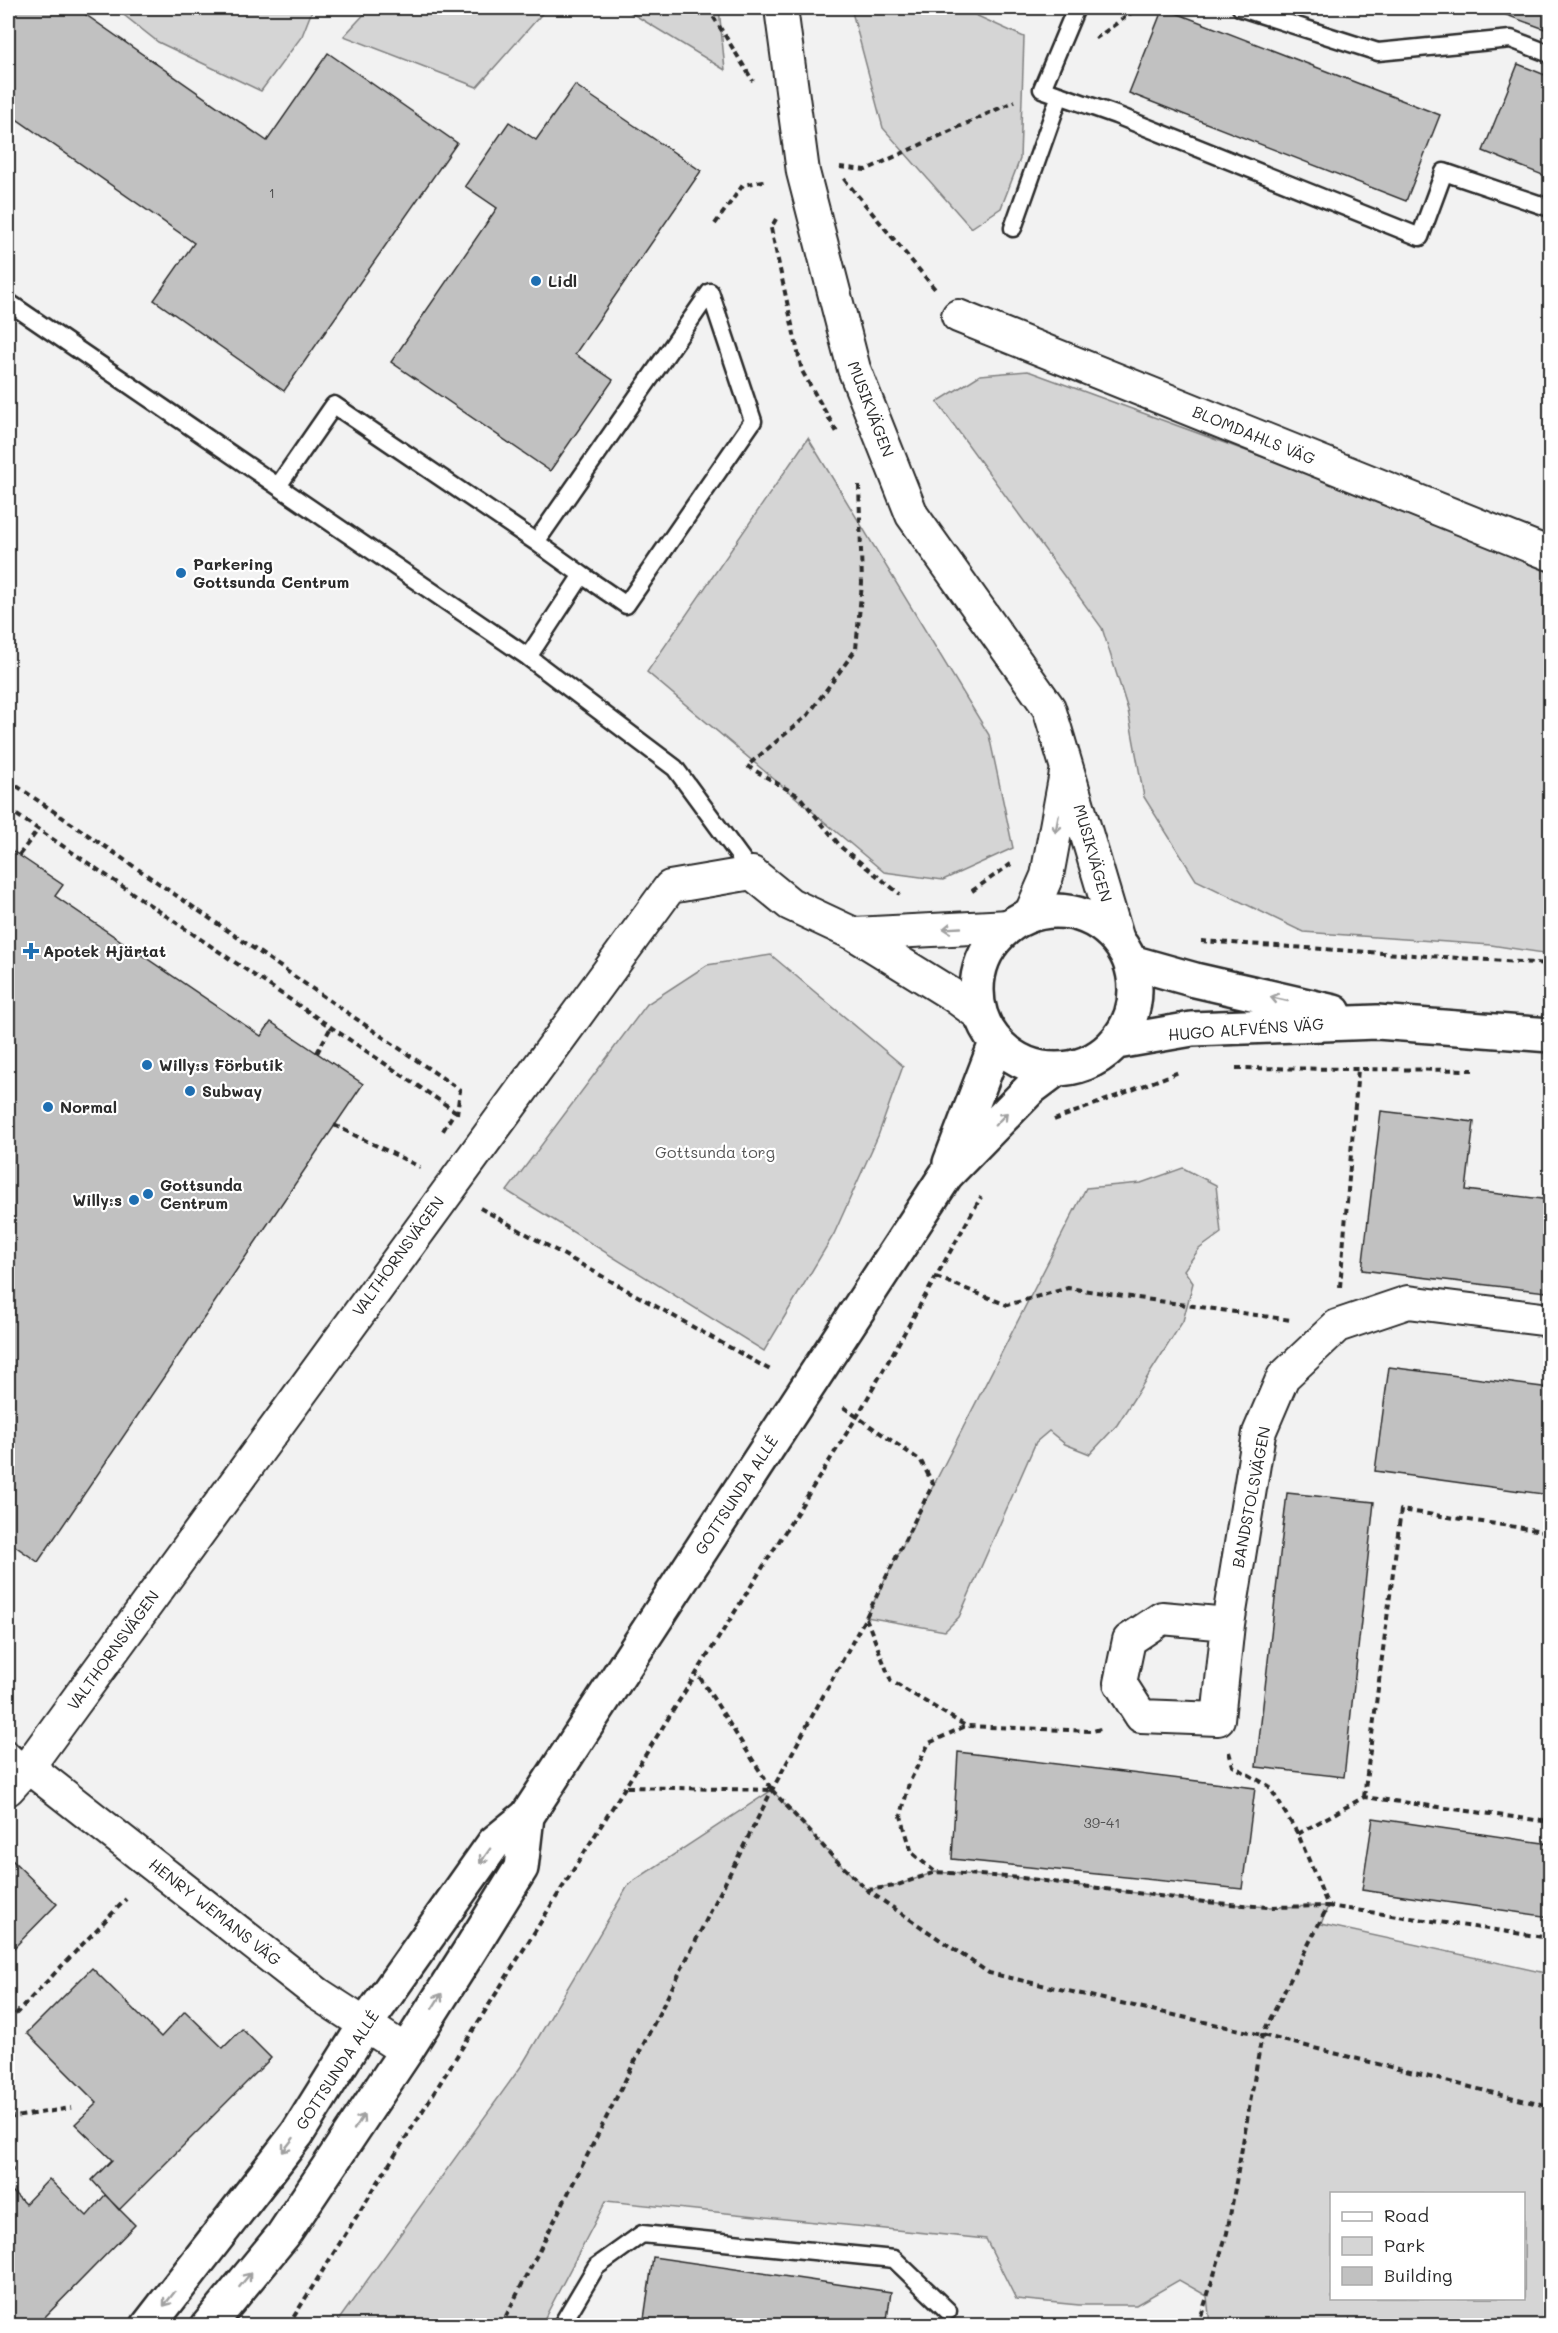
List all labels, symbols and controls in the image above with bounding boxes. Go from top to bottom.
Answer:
house number: 1 [269,183,275,202]
place label: Lidl [548,270,577,291]
marker: Lidl [529,274,543,288]
street label: MUSIKVÄGEN [844,358,899,460]
street label: BLOMDAHLS VÄG [1190,400,1319,469]
place label: Parkering Gottsunda Centrum [193,553,349,592]
marker: Parkering Gottsunda Centrum [174,566,188,580]
street label: MUSIKVÄGEN [1069,801,1117,904]
one-way arrow [1051,814,1062,833]
one-way arrow [942,923,962,934]
place label: Apotek Hjärtat [43,940,166,961]
marker: Apotek Hjärtat [24,944,38,958]
one-way arrow [1270,993,1289,1005]
street label: HUGO ALFVÉNS VÄG [1167,1013,1325,1044]
place label: Willy:s Förbutik [159,1054,283,1075]
marker: Willy:s Förbutik [140,1058,154,1072]
place label: Subway [202,1080,263,1101]
marker: Subway [183,1084,197,1098]
place label: Normal [60,1096,117,1117]
marker: Normal [41,1100,55,1114]
one-way arrow [994,1111,1008,1126]
park label: Gottsunda torg [655,1141,775,1162]
place label: Gottsunda Centrum [160,1174,243,1213]
marker: Gottsunda Centrum [141,1187,155,1201]
place label: Willy:s [73,1189,122,1210]
street label: VALTHORNSVÄGEN [347,1192,448,1320]
marker: Willy:s [127,1193,141,1207]
street label: BANDSTOLSVÄGEN [1226,1424,1275,1569]
street label: GOTTSUNDA ALLÉ [689,1431,782,1558]
street label: VALTHORNSVÄGEN [62,1586,163,1714]
house number: 39-41 [1084,1813,1120,1832]
one-way arrow [479,1847,491,1863]
street label: HENRY WEMANS VÄG [145,1853,286,1970]
one-way arrow [431,1993,444,2010]
street label: GOTTSUNDA ALLÉ [290,2006,383,2133]
one-way arrow [353,2114,365,2131]
one-way arrow [282,2137,295,2153]
legend [1330,2192,1525,2300]
text: Road [1384,2203,1429,2227]
text: Park [1384,2233,1425,2257]
text: Building [1384,2263,1452,2287]
one-way arrow [239,2272,252,2288]
one-way arrow [162,2291,175,2307]

